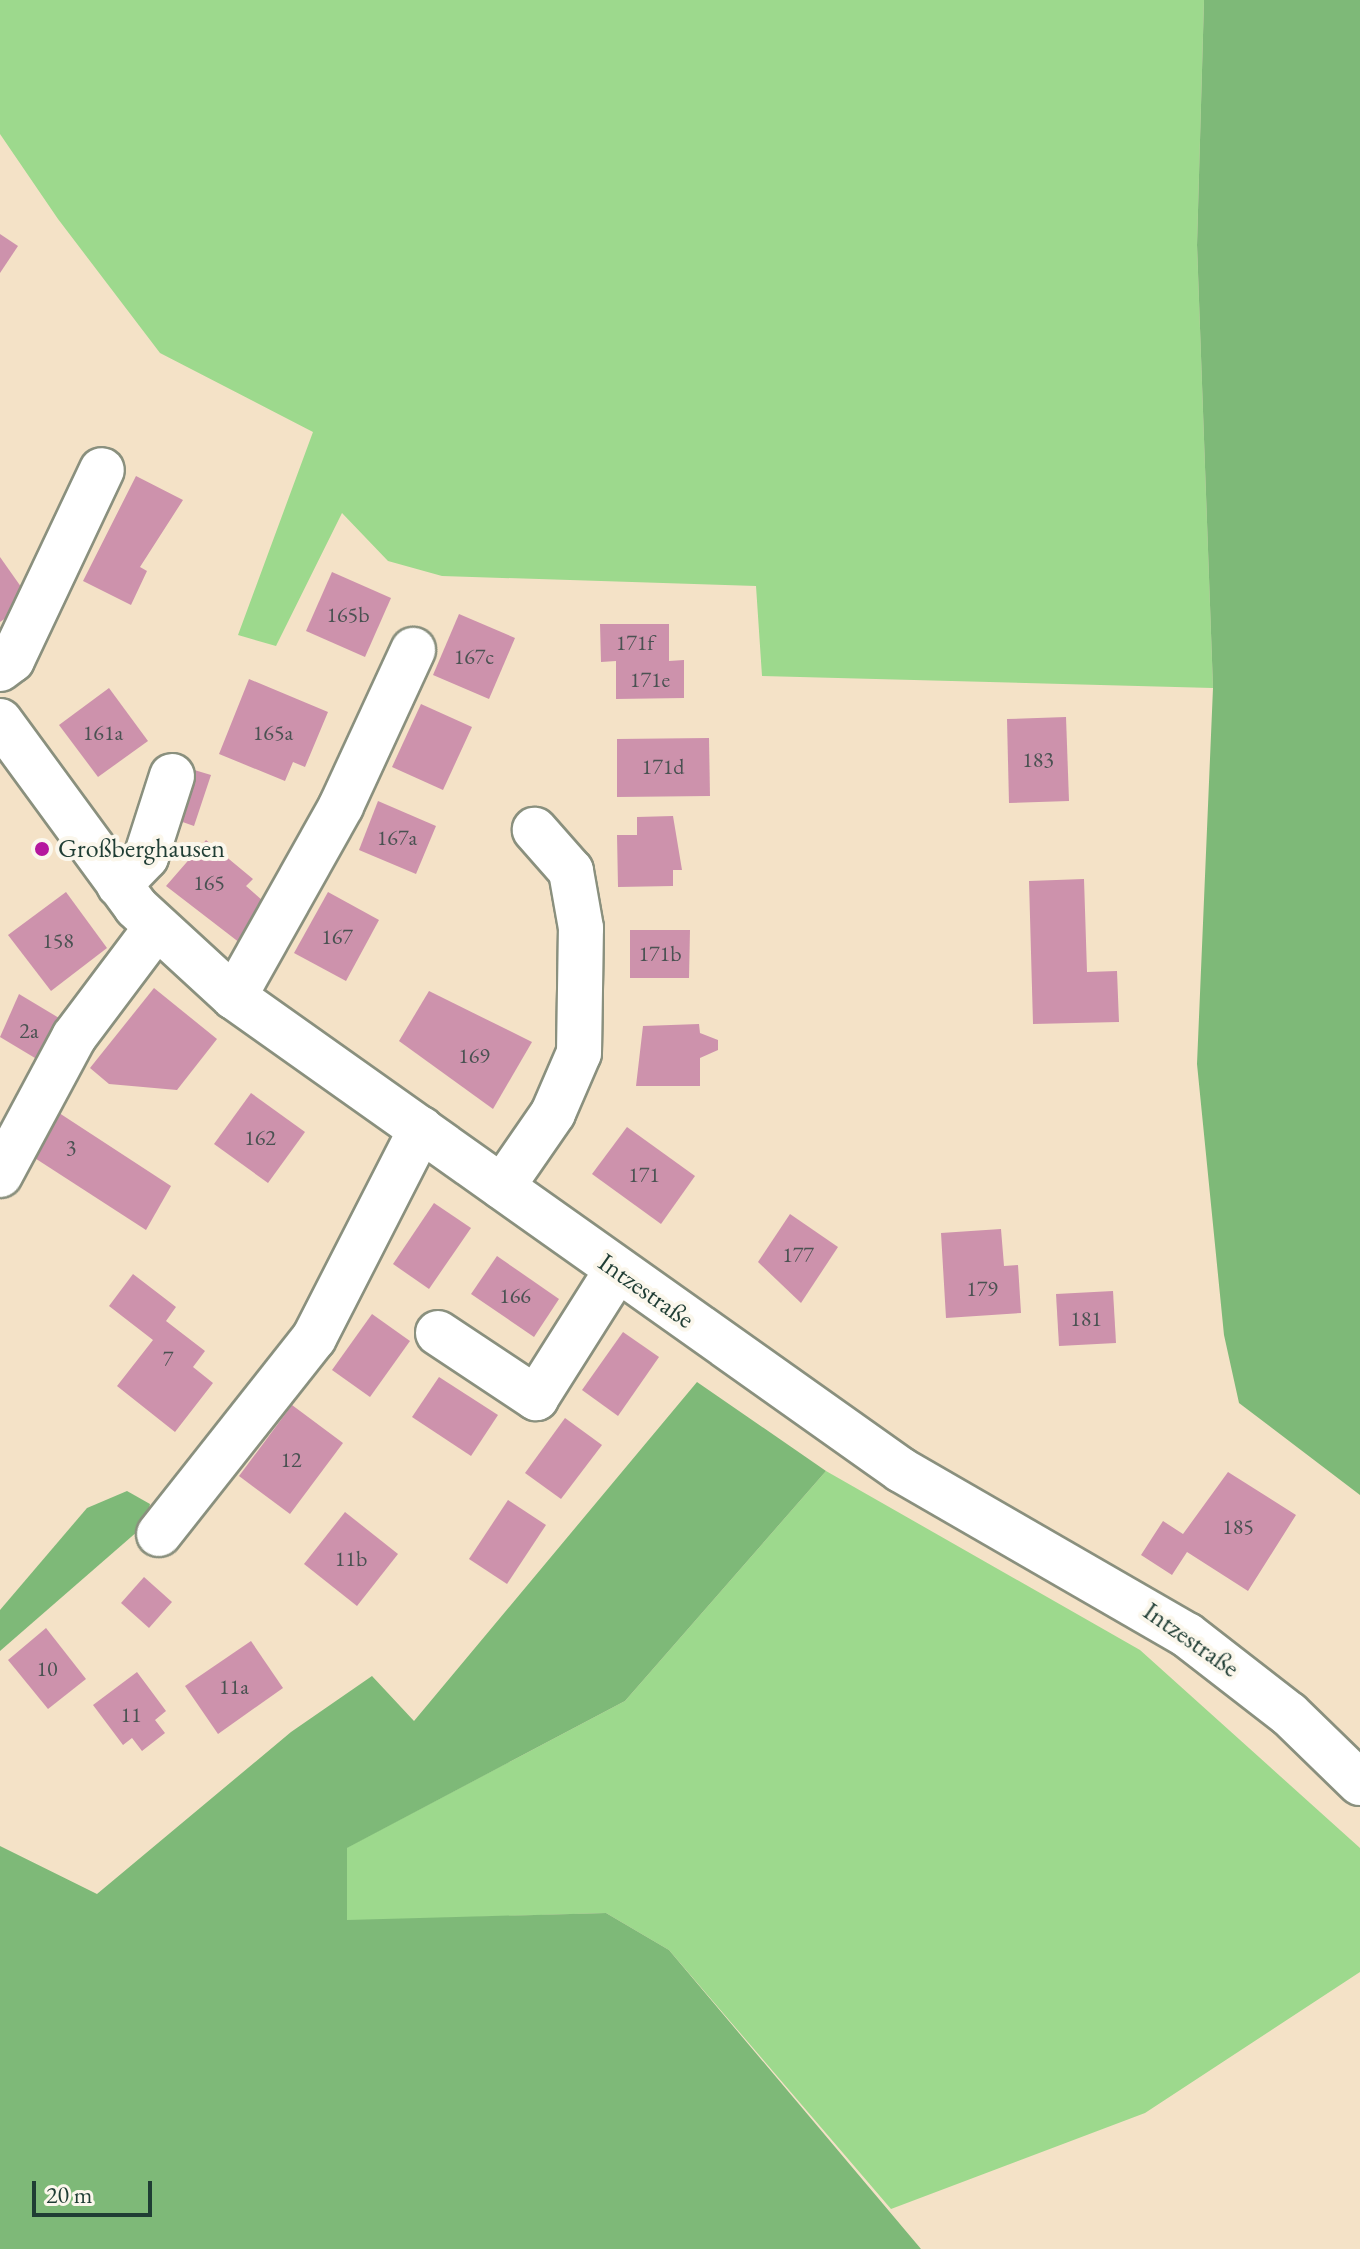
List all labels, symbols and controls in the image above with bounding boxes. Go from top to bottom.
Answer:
house number: 165b [326,602,370,628]
house number: 171f [616,630,654,656]
house number: 167c [454,644,494,670]
house number: 171e [630,667,670,693]
house number: 161a [83,720,123,746]
house number: 165a [253,720,293,746]
house number: 183 [1022,747,1054,773]
house number: 171d [642,754,684,780]
house number: 167a [377,825,417,851]
place label: Großberghausen [58,833,225,865]
marker: Großberghausen [33,840,51,858]
house number: 165 [193,870,225,896]
house number: 167 [321,924,353,950]
house number: 158 [42,928,74,954]
house number: 171b [638,941,682,967]
house number: 2a [19,1018,39,1044]
house number: 169 [458,1043,490,1069]
house number: 162 [244,1125,276,1151]
house number: 3 [66,1135,76,1161]
house number: 171 [628,1162,660,1188]
house number: 177 [782,1242,814,1268]
street label: Intzestraße [592,1247,700,1335]
house number: 179 [966,1276,998,1302]
house number: 166 [499,1283,531,1309]
house number: 181 [1070,1306,1102,1332]
house number: 7 [163,1346,173,1372]
house number: 12 [280,1447,302,1473]
house number: 185 [1222,1514,1254,1540]
house number: 11b [335,1546,367,1572]
street label: Intzestraße [1137,1596,1245,1684]
house number: 10 [36,1656,58,1682]
house number: 11a [219,1674,249,1700]
house number: 11 [120,1702,142,1728]
scale bar [36,2165,156,2215]
text: 20 m [46,2179,93,2210]

